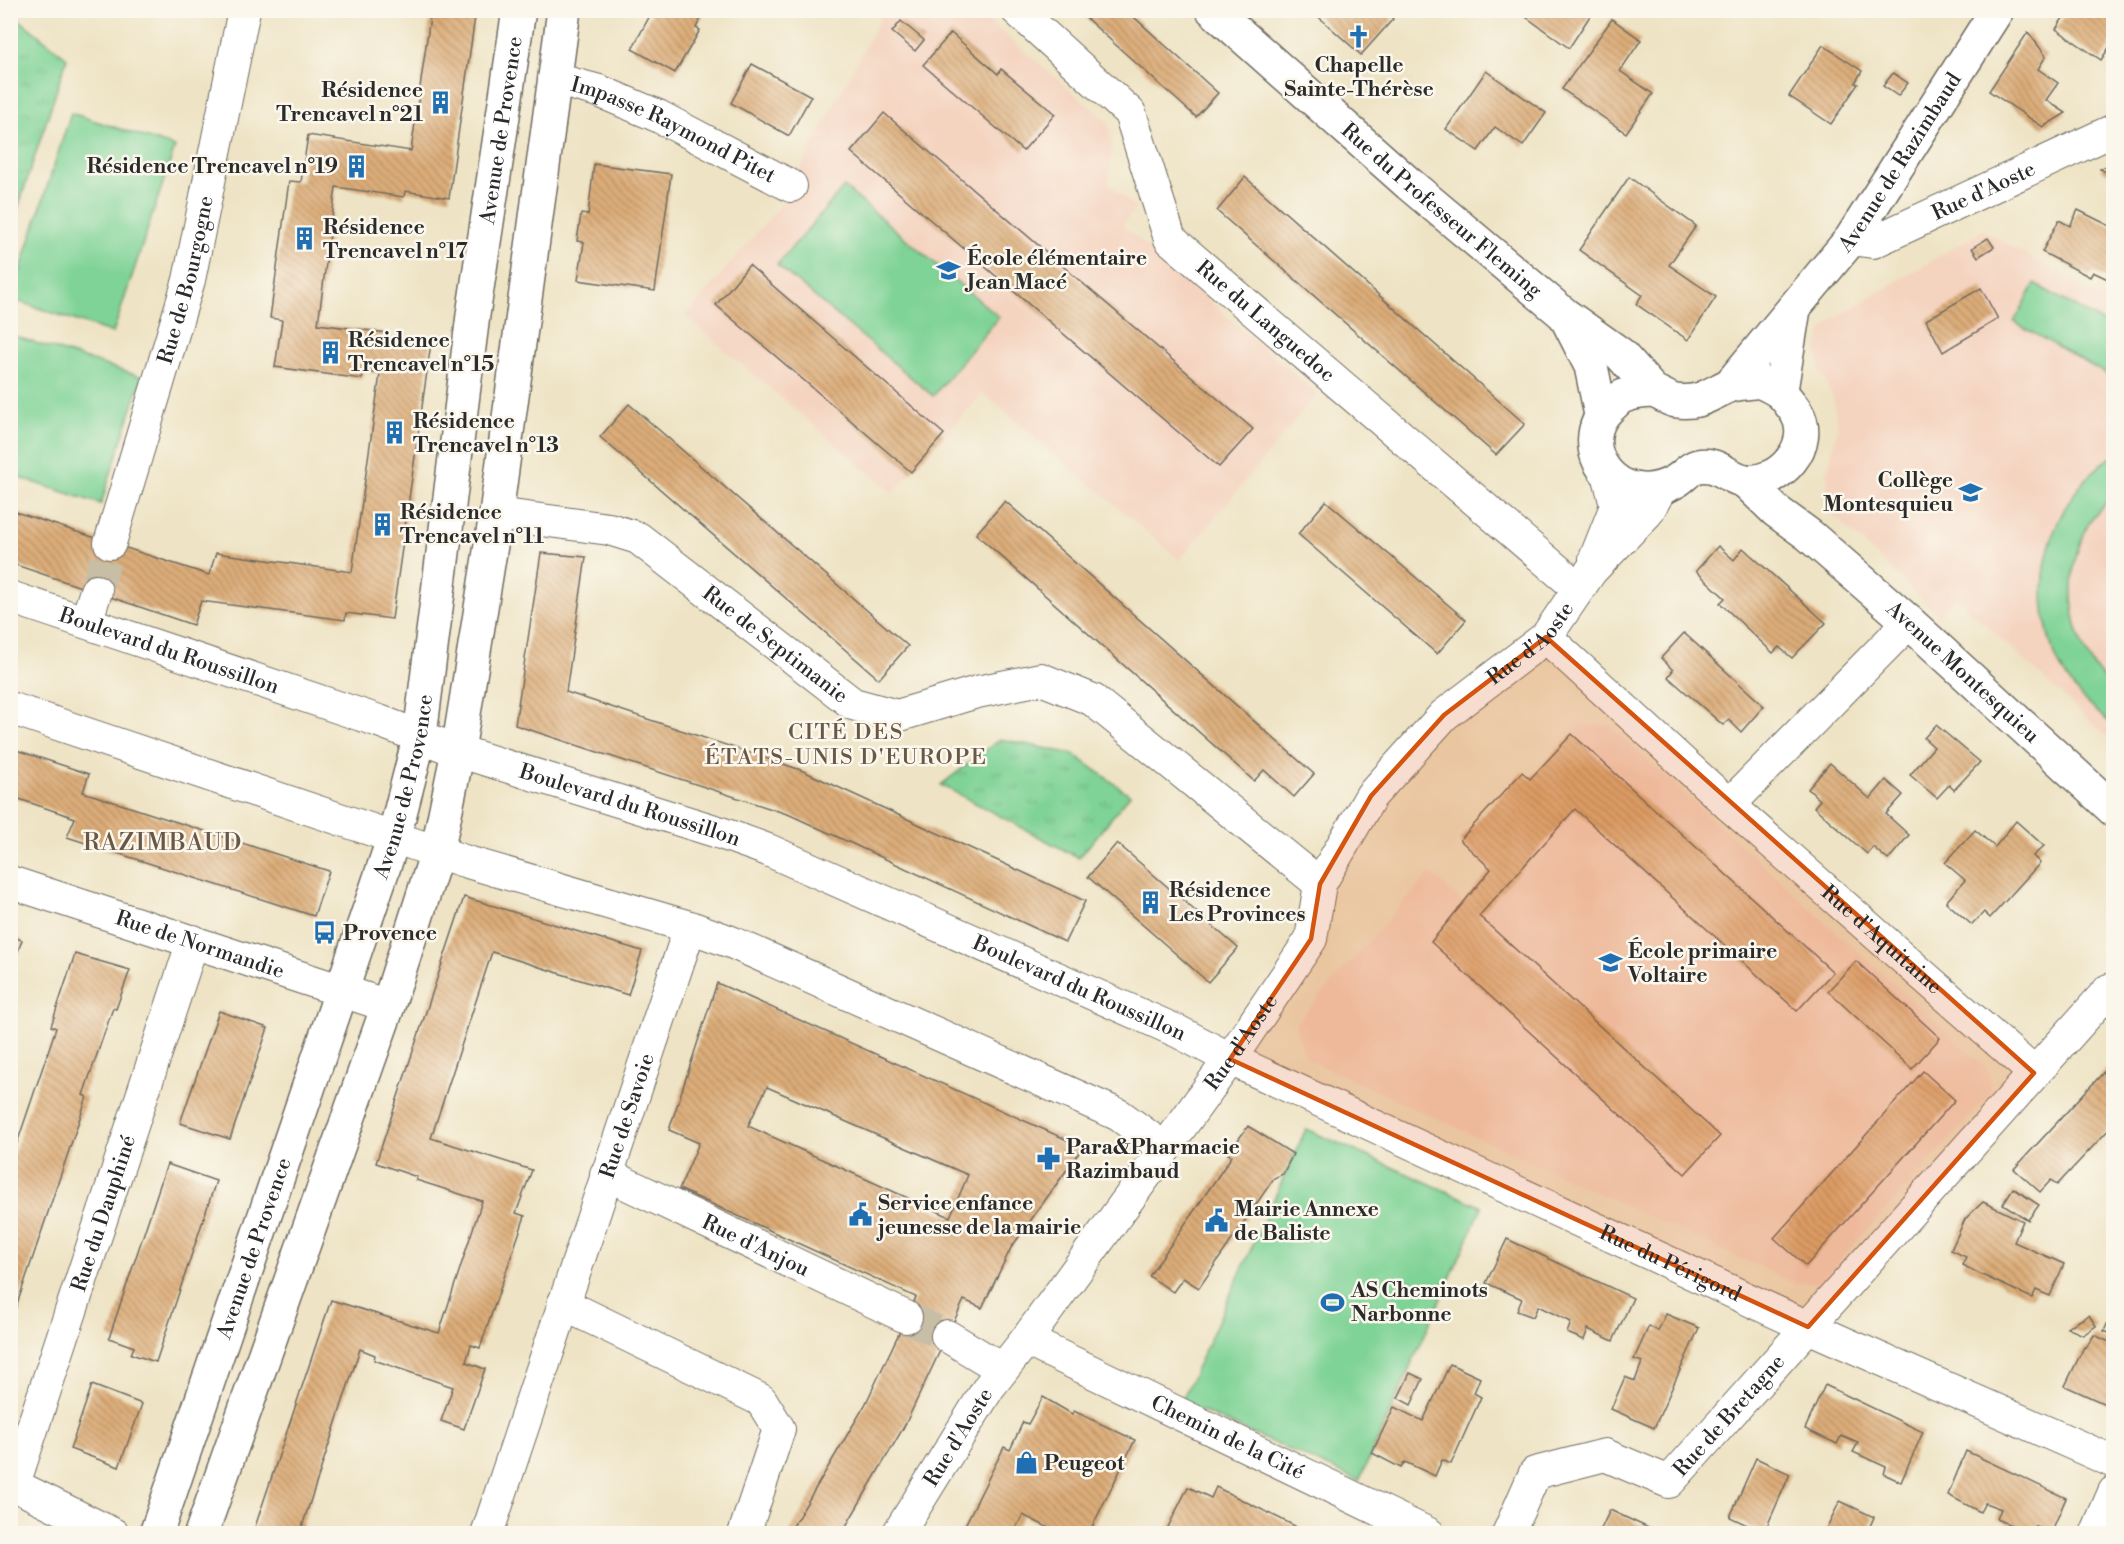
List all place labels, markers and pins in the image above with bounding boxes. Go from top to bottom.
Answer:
church icon: Chapelle Sainte-Thérèse [1346,24,1372,50]
place label: Chapelle Sainte-Thérèse [1284,53,1434,103]
place label: Résidence Trencavel n°21 [276,78,423,128]
building icon: Résidence Trencavel n°21 [428,89,454,115]
building icon: Résidence Trencavel n°19 [343,153,369,179]
place label: Résidence Trencavel n°19 [87,154,338,180]
place label: Résidence Trencavel n°17 [323,215,468,265]
building icon: Résidence Trencavel n°17 [292,226,318,252]
place label: École élémentaire Jean Macé [964,244,1147,296]
school or university icon: École élémentaire Jean Macé [936,257,962,283]
place label: Résidence Trencavel n°15 [348,328,494,378]
building icon: Résidence Trencavel n°15 [317,339,343,365]
place label: Résidence Trencavel n°13 [413,409,559,459]
building icon: Résidence Trencavel n°13 [382,420,408,446]
place label: Collège Montesquieu [1823,468,1953,518]
school or university icon: Collège Montesquieu [1958,479,1984,505]
place label: Résidence Trencavel n°11 [400,500,544,550]
building icon: Résidence Trencavel n°11 [369,511,395,537]
place label: Résidence Les Provinces [1169,878,1306,928]
building icon: Résidence Les Provinces [1138,889,1164,915]
bus stop icon: Provence [312,920,338,946]
place label: Provence [343,921,437,947]
place label: École primaire Voltaire [1627,937,1777,989]
school or university icon: École primaire Voltaire [1597,950,1623,976]
place label: Para&Pharmacie Razimbaud [1066,1135,1240,1185]
pharmacy icon: Para&Pharmacie Razimbaud [1035,1146,1061,1172]
place label: Service enfance jeunesse de la mairie [876,1191,1081,1241]
place label: Mairie Annexe de Baliste [1234,1197,1379,1247]
public building icon: Service enfance jeunesse de la mairie [847,1202,873,1228]
public building icon: Mairie Annexe de Baliste [1203,1208,1229,1234]
place label: AS Cheminots Narbonne [1350,1278,1488,1328]
sports icon: AS Cheminots Narbonne [1320,1289,1346,1315]
shop icon: Peugeot [1013,1450,1039,1476]
place label: Peugeot [1044,1451,1125,1477]

